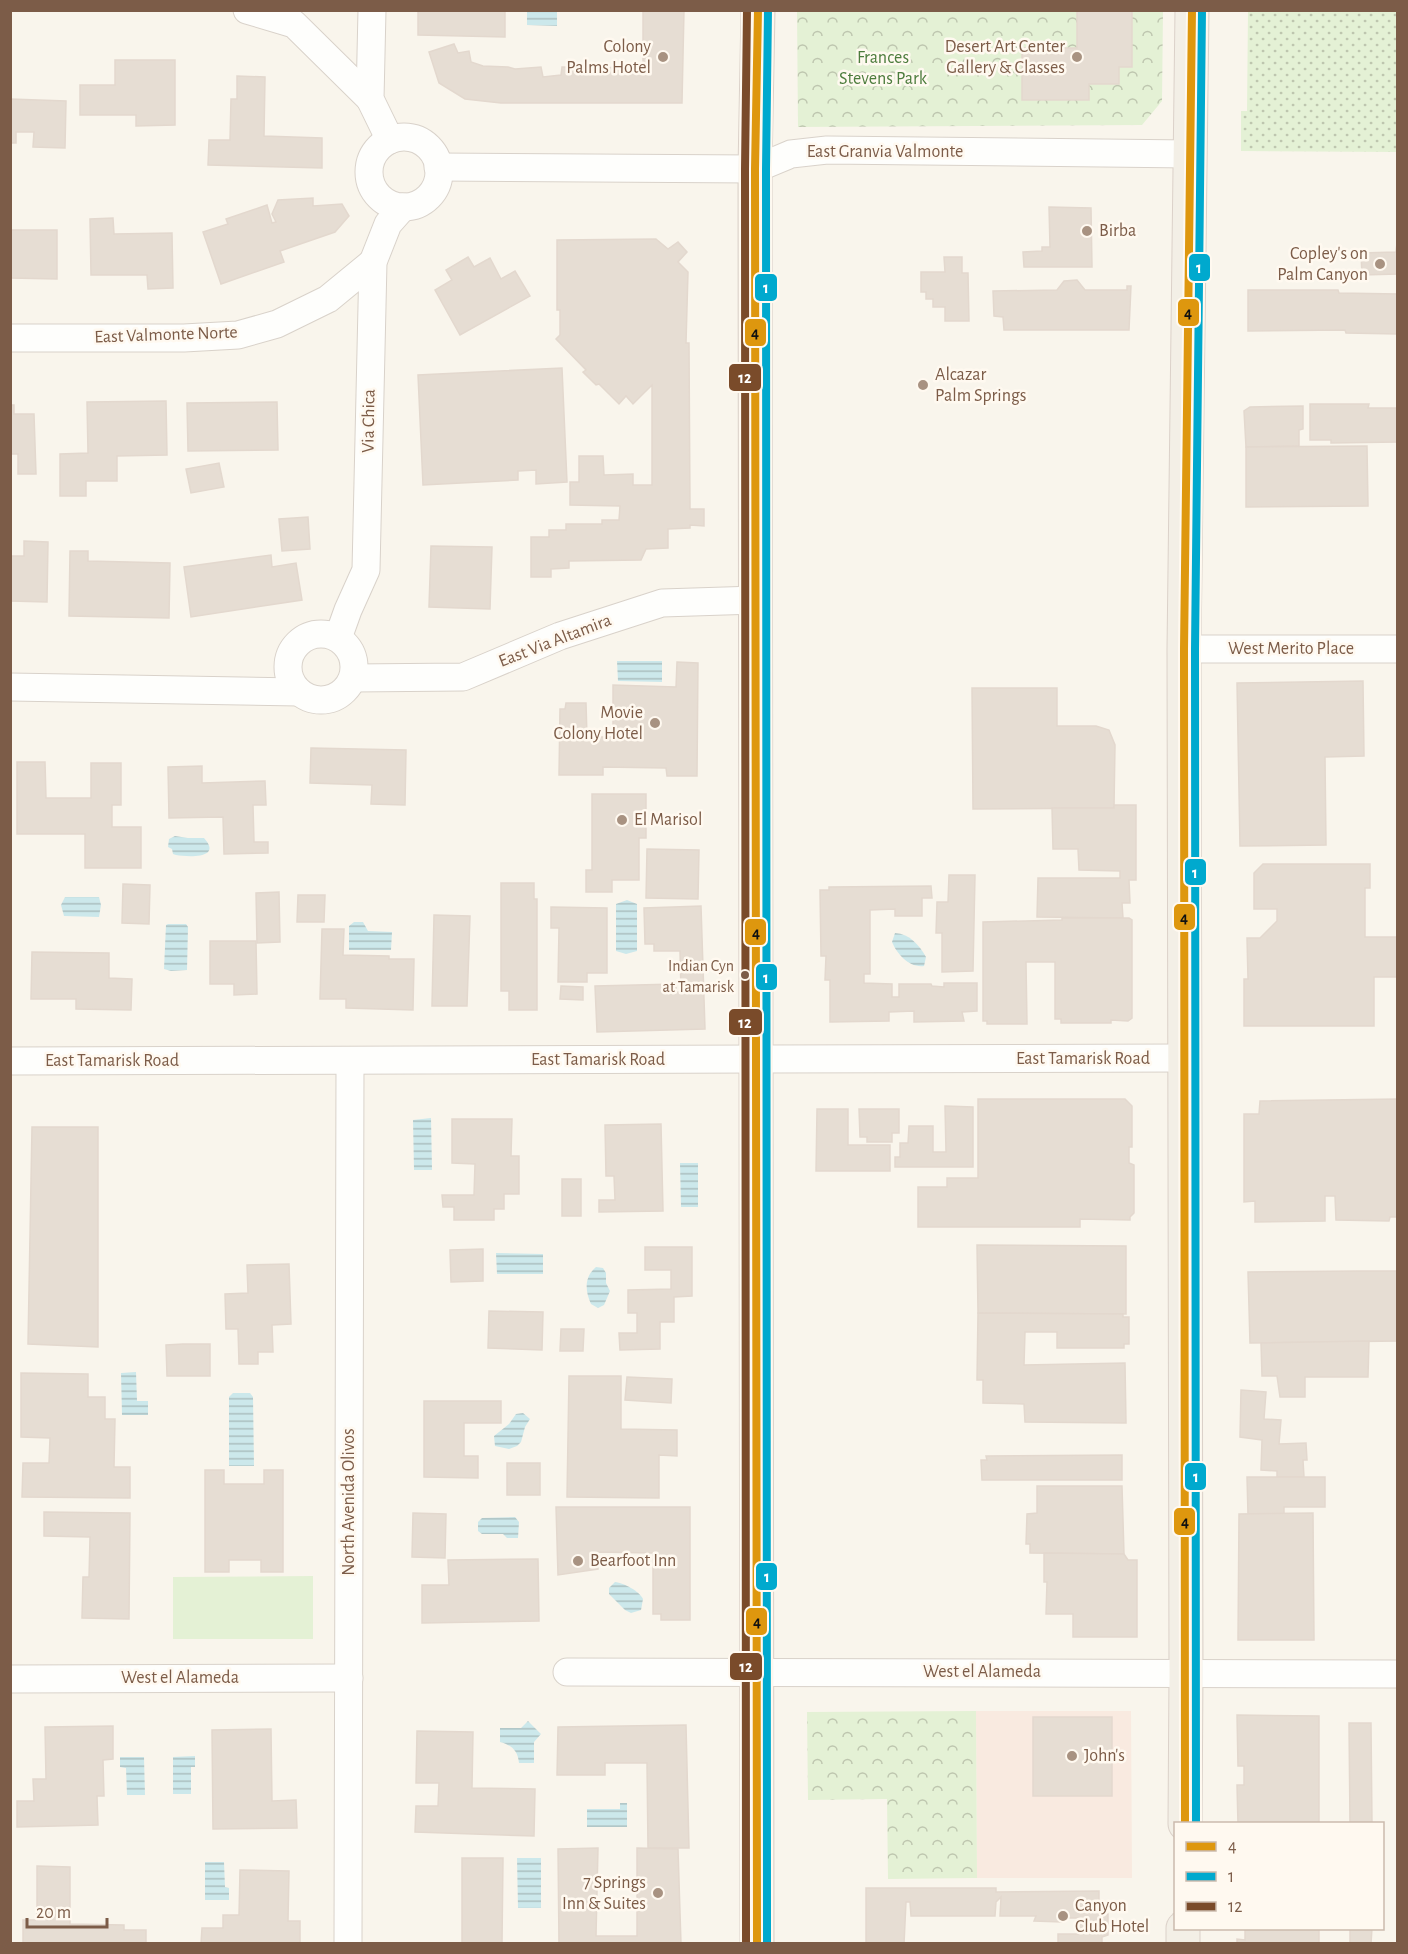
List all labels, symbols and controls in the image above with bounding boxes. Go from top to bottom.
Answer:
place label: Colony Palms Hotel [566,38,651,77]
place label: Desert Art Center Gallery & Classes [945,38,1065,77]
park label: Frances Stevens Park [839,49,928,88]
marker: Colony Palms Hotel [656,50,670,64]
marker: Desert Art Center Gallery & Classes [1070,50,1084,64]
street label: East Granvia Valmonte [807,143,963,161]
place label: Birba [1099,222,1136,240]
marker: Birba [1080,224,1094,238]
place label: Copley's on Palm Canyon [1277,245,1368,284]
line badge: 1 [1188,253,1211,282]
marker: Copley's on Palm Canyon [1373,257,1387,271]
text: 1 [1196,260,1202,276]
line badge: 1 [754,273,778,302]
text: 1 [763,280,769,296]
line badge: 4 [1177,298,1200,327]
text: 4 [1184,305,1192,321]
line badge: 4 [744,318,767,347]
street label: East Valmonte Norte [94,324,238,346]
text: 4 [751,325,759,341]
line badge: 12 [728,363,762,392]
place label: Alcazar Palm Springs [935,366,1026,405]
text: 12 [738,370,752,386]
marker: Alcazar Palm Springs [916,378,930,392]
street label: Via Chica [359,389,379,453]
street label: East Via Altamira [496,611,614,671]
street label: West Merito Place [1228,640,1354,658]
place label: Movie Colony Hotel [553,704,643,743]
marker: Movie Colony Hotel [648,716,662,730]
place label: El Marisol [634,811,702,829]
marker: El Marisol [615,813,629,827]
line badge: 1 [1184,858,1207,886]
text: 1 [1192,865,1198,881]
line badge: 4 [1173,903,1196,931]
text: 4 [1180,910,1188,926]
line badge: 4 [744,918,767,946]
text: 4 [752,925,760,941]
place label: Indian Cyn at Tamarisk [663,958,735,995]
line badge: 1 [755,963,778,991]
marker: Indian Cyn at Tamarisk [739,969,751,981]
text: 1 [763,970,769,986]
line badge: 12 [728,1008,763,1036]
text: 12 [738,1015,752,1031]
street label: East Tamarisk Road [1016,1050,1150,1068]
street label: East Tamarisk Road [531,1051,665,1069]
street label: East Tamarisk Road [45,1052,179,1070]
street label: North Avenida Olivos [340,1428,358,1576]
line badge: 1 [1184,1462,1207,1491]
text: 1 [1193,1469,1199,1485]
line badge: 4 [1173,1507,1196,1536]
text: 4 [1181,1514,1189,1530]
place label: Bearfoot Inn [590,1552,676,1570]
marker: Bearfoot Inn [571,1554,585,1568]
line badge: 1 [755,1562,778,1591]
text: 1 [764,1569,770,1585]
line badge: 4 [745,1607,768,1636]
text: 4 [753,1614,761,1630]
line badge: 12 [729,1652,763,1681]
text: 12 [739,1659,753,1675]
street label: West el Alameda [923,1663,1041,1681]
street label: West el Alameda [121,1669,239,1687]
place label: John's [1084,1747,1125,1765]
marker: John's [1065,1749,1079,1763]
legend [1174,1822,1384,1930]
text: 4 [1228,1838,1237,1856]
text: 1 [1228,1868,1234,1886]
place label: 7 Springs Inn & Suites [562,1874,646,1913]
marker: 7 Springs Inn & Suites [651,1886,665,1900]
scale bar [27,1891,106,1929]
place label: Canyon Club Hotel [1075,1897,1149,1936]
text: 12 [1228,1898,1242,1916]
text: 20 m [36,1904,71,1922]
marker: Canyon Club Hotel [1056,1909,1070,1923]

